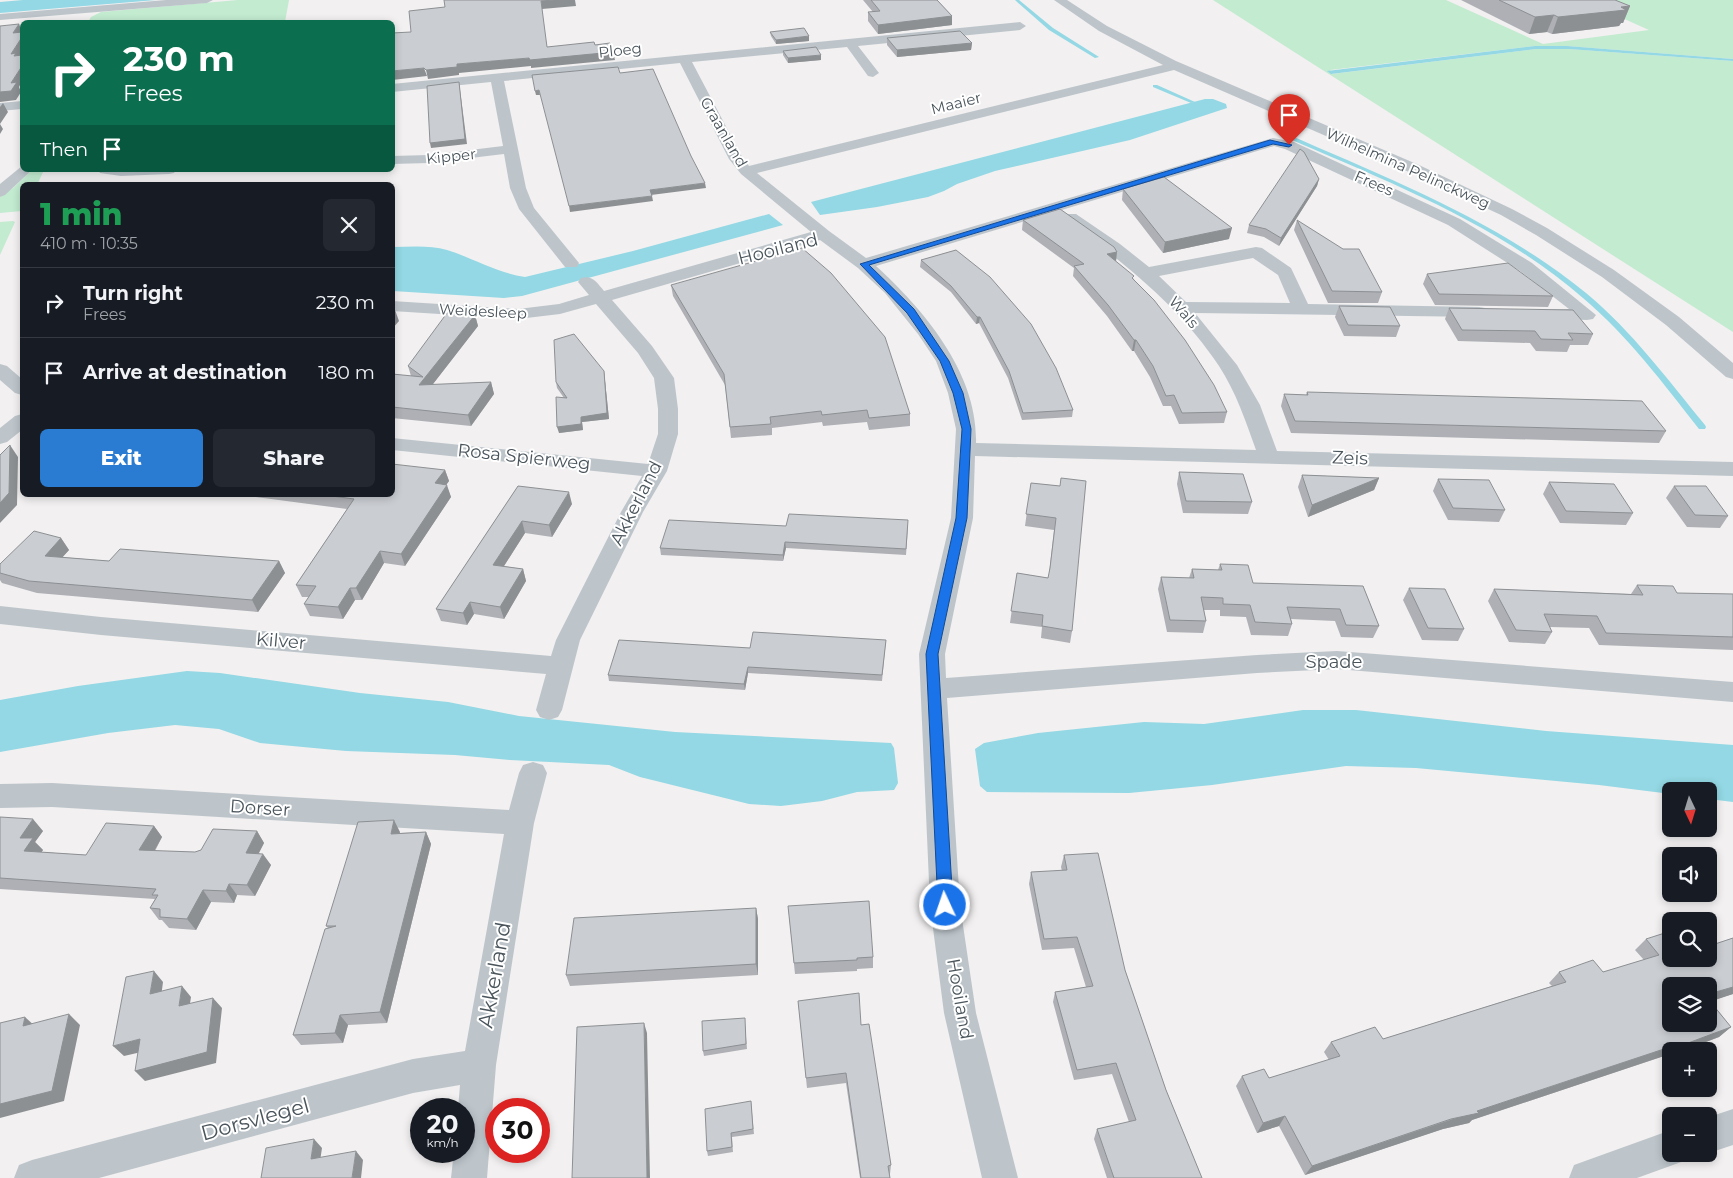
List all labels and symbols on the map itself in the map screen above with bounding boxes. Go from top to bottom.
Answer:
street label: Ploeg [597,38,643,62]
street label: Maaier [929,88,983,118]
street label: Graanland [696,93,752,171]
pin [1268,94,1310,145]
street label: Wilhelmina Pelinckweg [1323,123,1493,213]
street label: Kipper [425,144,477,168]
street label: Frees [1352,166,1396,200]
street label: Hooiland [736,228,820,270]
street label: Wals [1165,292,1203,332]
street label: Weidesleep [439,299,527,323]
street label: Rosa Spierweg [456,439,592,475]
street label: Zeis [1332,446,1369,470]
street label: Akkerland [605,457,667,549]
street label: Kilver [255,628,307,654]
street label: Spade [1306,651,1363,673]
north arrow [1662,782,1718,838]
street label: Dorser [229,795,291,821]
position arrow [918,878,970,930]
street label: Akkerland [472,920,516,1030]
street label: Hooiland [942,957,978,1041]
street label: Dorsvlegel [198,1093,312,1145]
speed limit sign: 30 [485,1098,550,1163]

